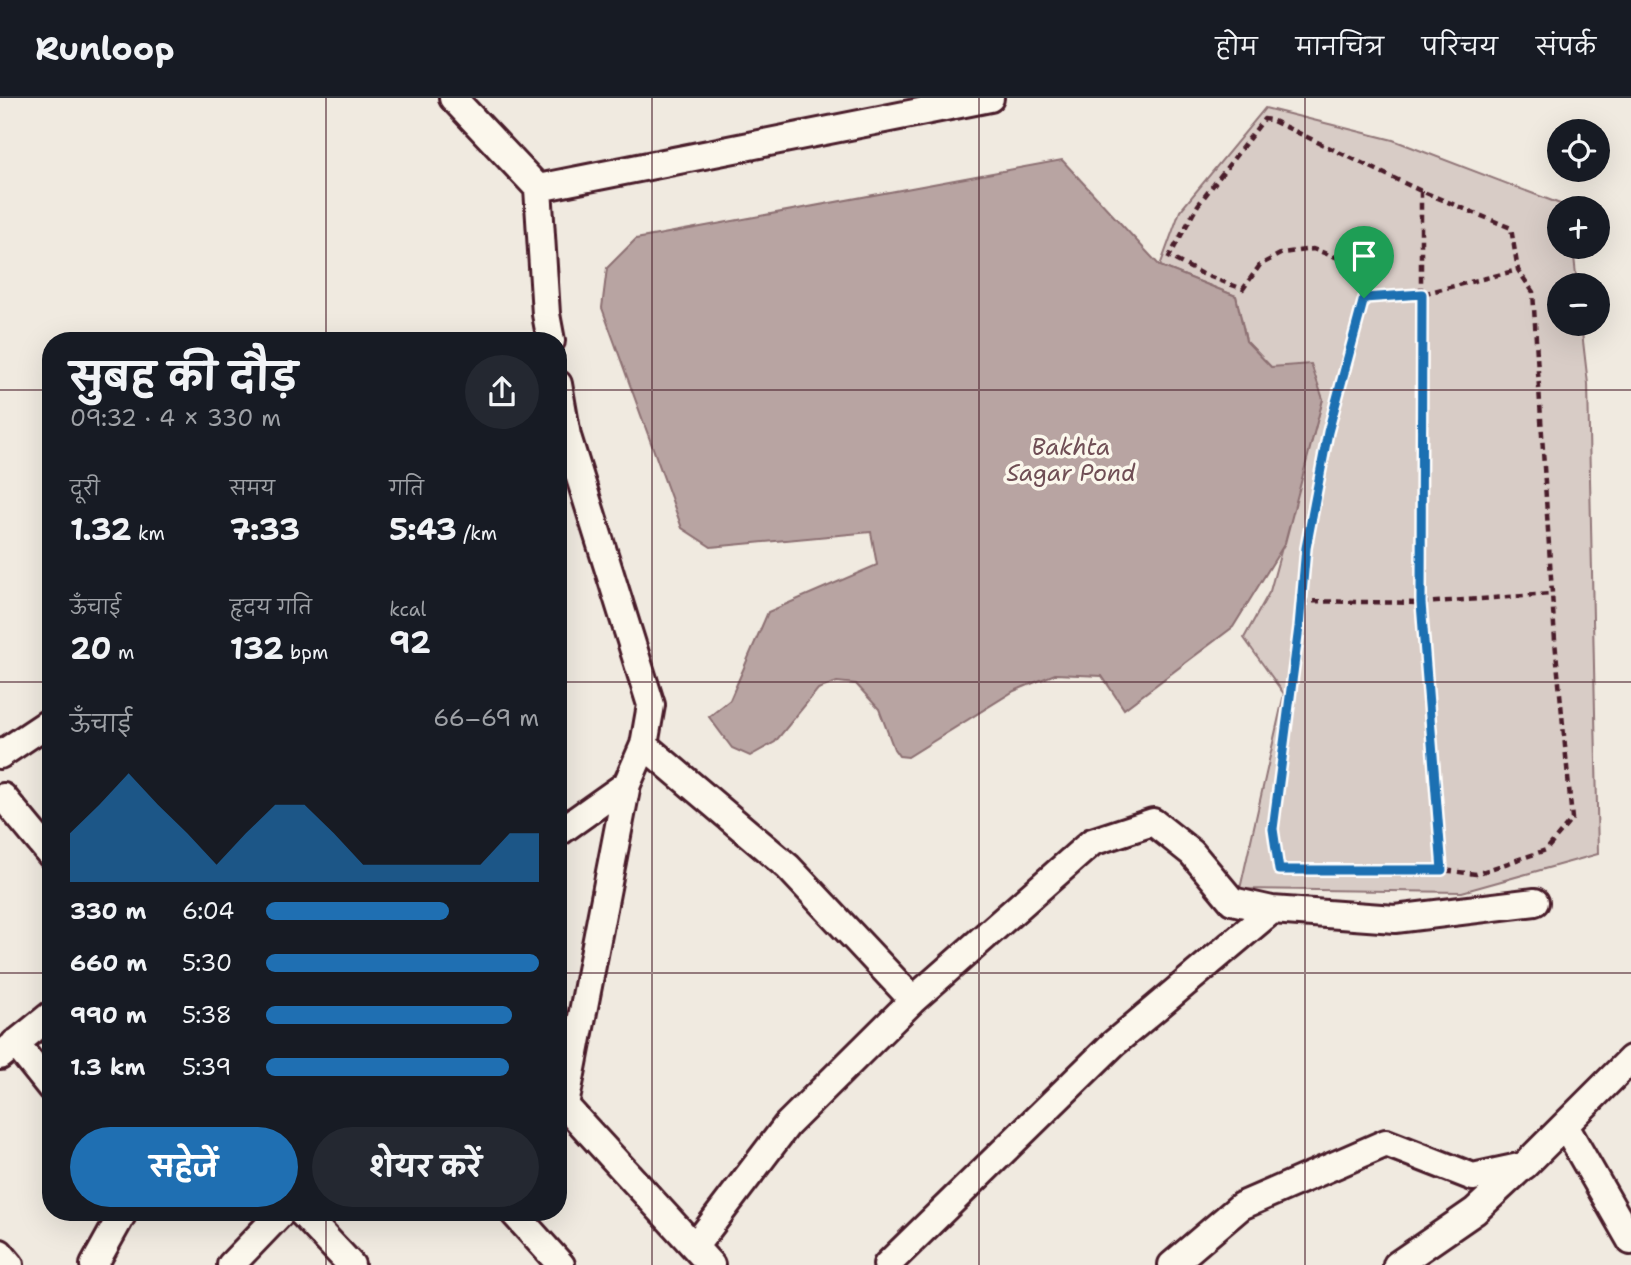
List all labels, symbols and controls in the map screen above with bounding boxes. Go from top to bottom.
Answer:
text: Runloop [35,26,174,71]
text: होम [1215,31,1258,63]
text: मानचित्र [1296,31,1384,63]
text: परिचय [1422,31,1498,63]
text: संपर्क [1536,31,1596,63]
map controls [1547,119,1610,336]
button: locate [1547,119,1610,182]
button: + [1547,196,1610,259]
pin [1334,226,1394,298]
icon: arrive [1345,237,1383,275]
button: − [1547,273,1610,336]
text: सुबह की दौड़ [70,351,297,402]
button: share [465,355,539,429]
text: 09:32 · 4 × 330 m [70,403,281,433]
water label: Bakhta Sagar Pond [1006,432,1136,488]
text: दूरी [70,476,100,501]
text: समय [230,476,275,501]
text: गति [389,476,424,501]
text: 1.32 [70,509,131,550]
text: 7:33 [230,509,300,550]
text: 5:43 [389,509,457,550]
text: km [131,521,165,546]
text: /km [457,521,497,546]
text: ऊँचाई [70,595,121,620]
text: हृदय गति [230,595,312,620]
text: kcal [389,597,426,622]
text: 92 [389,622,431,663]
text: 20 [70,628,111,669]
text: 132 [230,628,284,669]
text: m [111,640,134,665]
text: bpm [284,640,328,665]
text: 66–69 m [433,703,539,733]
text: ऊँचाई [70,709,132,739]
text: 330 m [70,896,147,926]
text: 6:04 [182,896,234,926]
text: 660 m [70,948,147,978]
text: 5:30 [182,948,232,978]
text: 990 m [70,1000,147,1030]
text: 5:38 [182,1000,232,1030]
text: 1.3 km [70,1052,145,1082]
text: 5:39 [182,1052,231,1082]
button: सहेजें [70,1127,298,1207]
button: शेयर करें [312,1127,539,1207]

